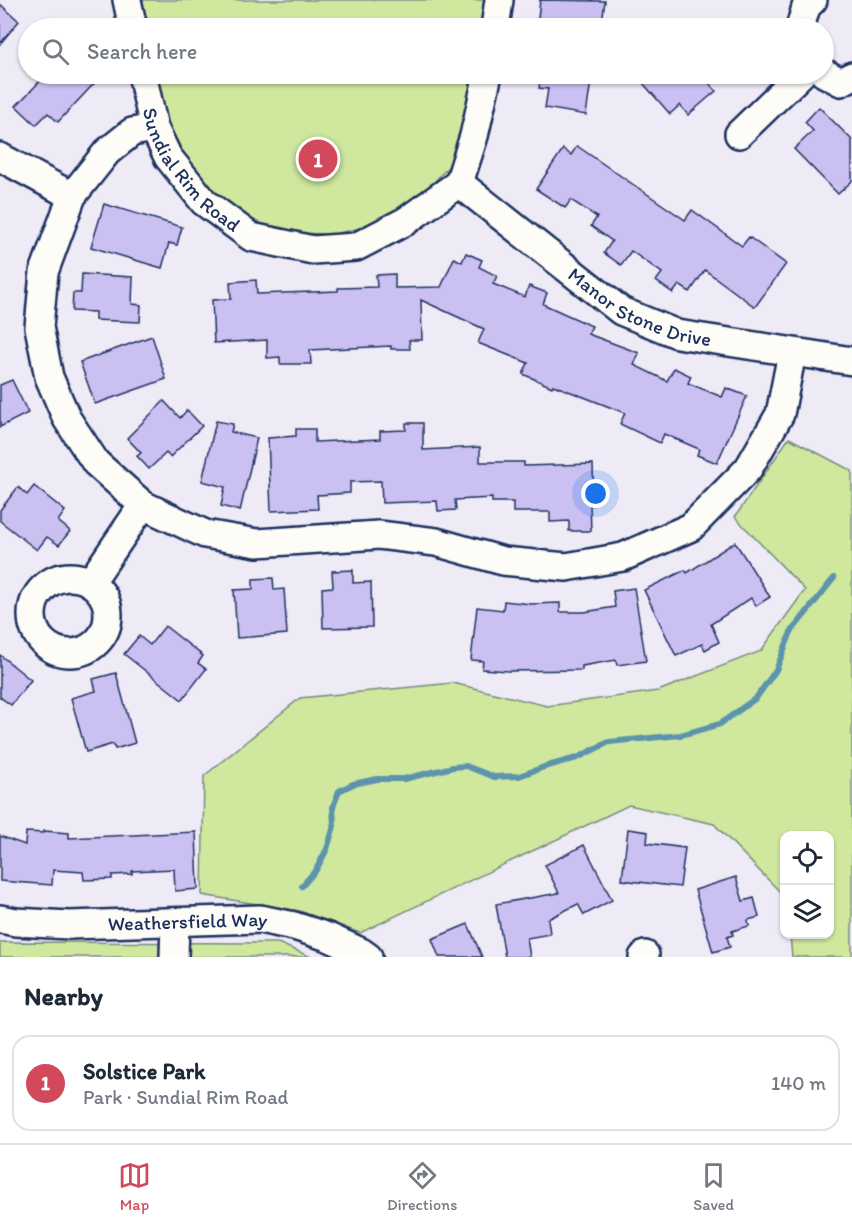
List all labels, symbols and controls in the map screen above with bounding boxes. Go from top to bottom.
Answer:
search box [18,18,834,84]
icon: search [39,35,72,68]
text: Search here [87,38,197,65]
street label: Sundial Rim Road [138,105,245,237]
pin: 1 [298,136,338,182]
street label: Manor Stone Drive [563,262,713,351]
your location [581,479,610,508]
map controls [780,831,834,939]
button: locate [780,831,834,885]
button: layers [780,885,834,939]
street label: Weathersfield Way [107,907,270,936]
text: Nearby [24,980,103,1012]
text: Solstice Park [83,1058,205,1085]
text: 1 [41,1071,50,1095]
text: 140 m [771,1071,826,1095]
text: Park · Sundial Rim Road [83,1085,288,1109]
tab: Map [118,1159,151,1214]
tab: Directions [387,1159,457,1214]
tab: Saved [693,1159,734,1214]

